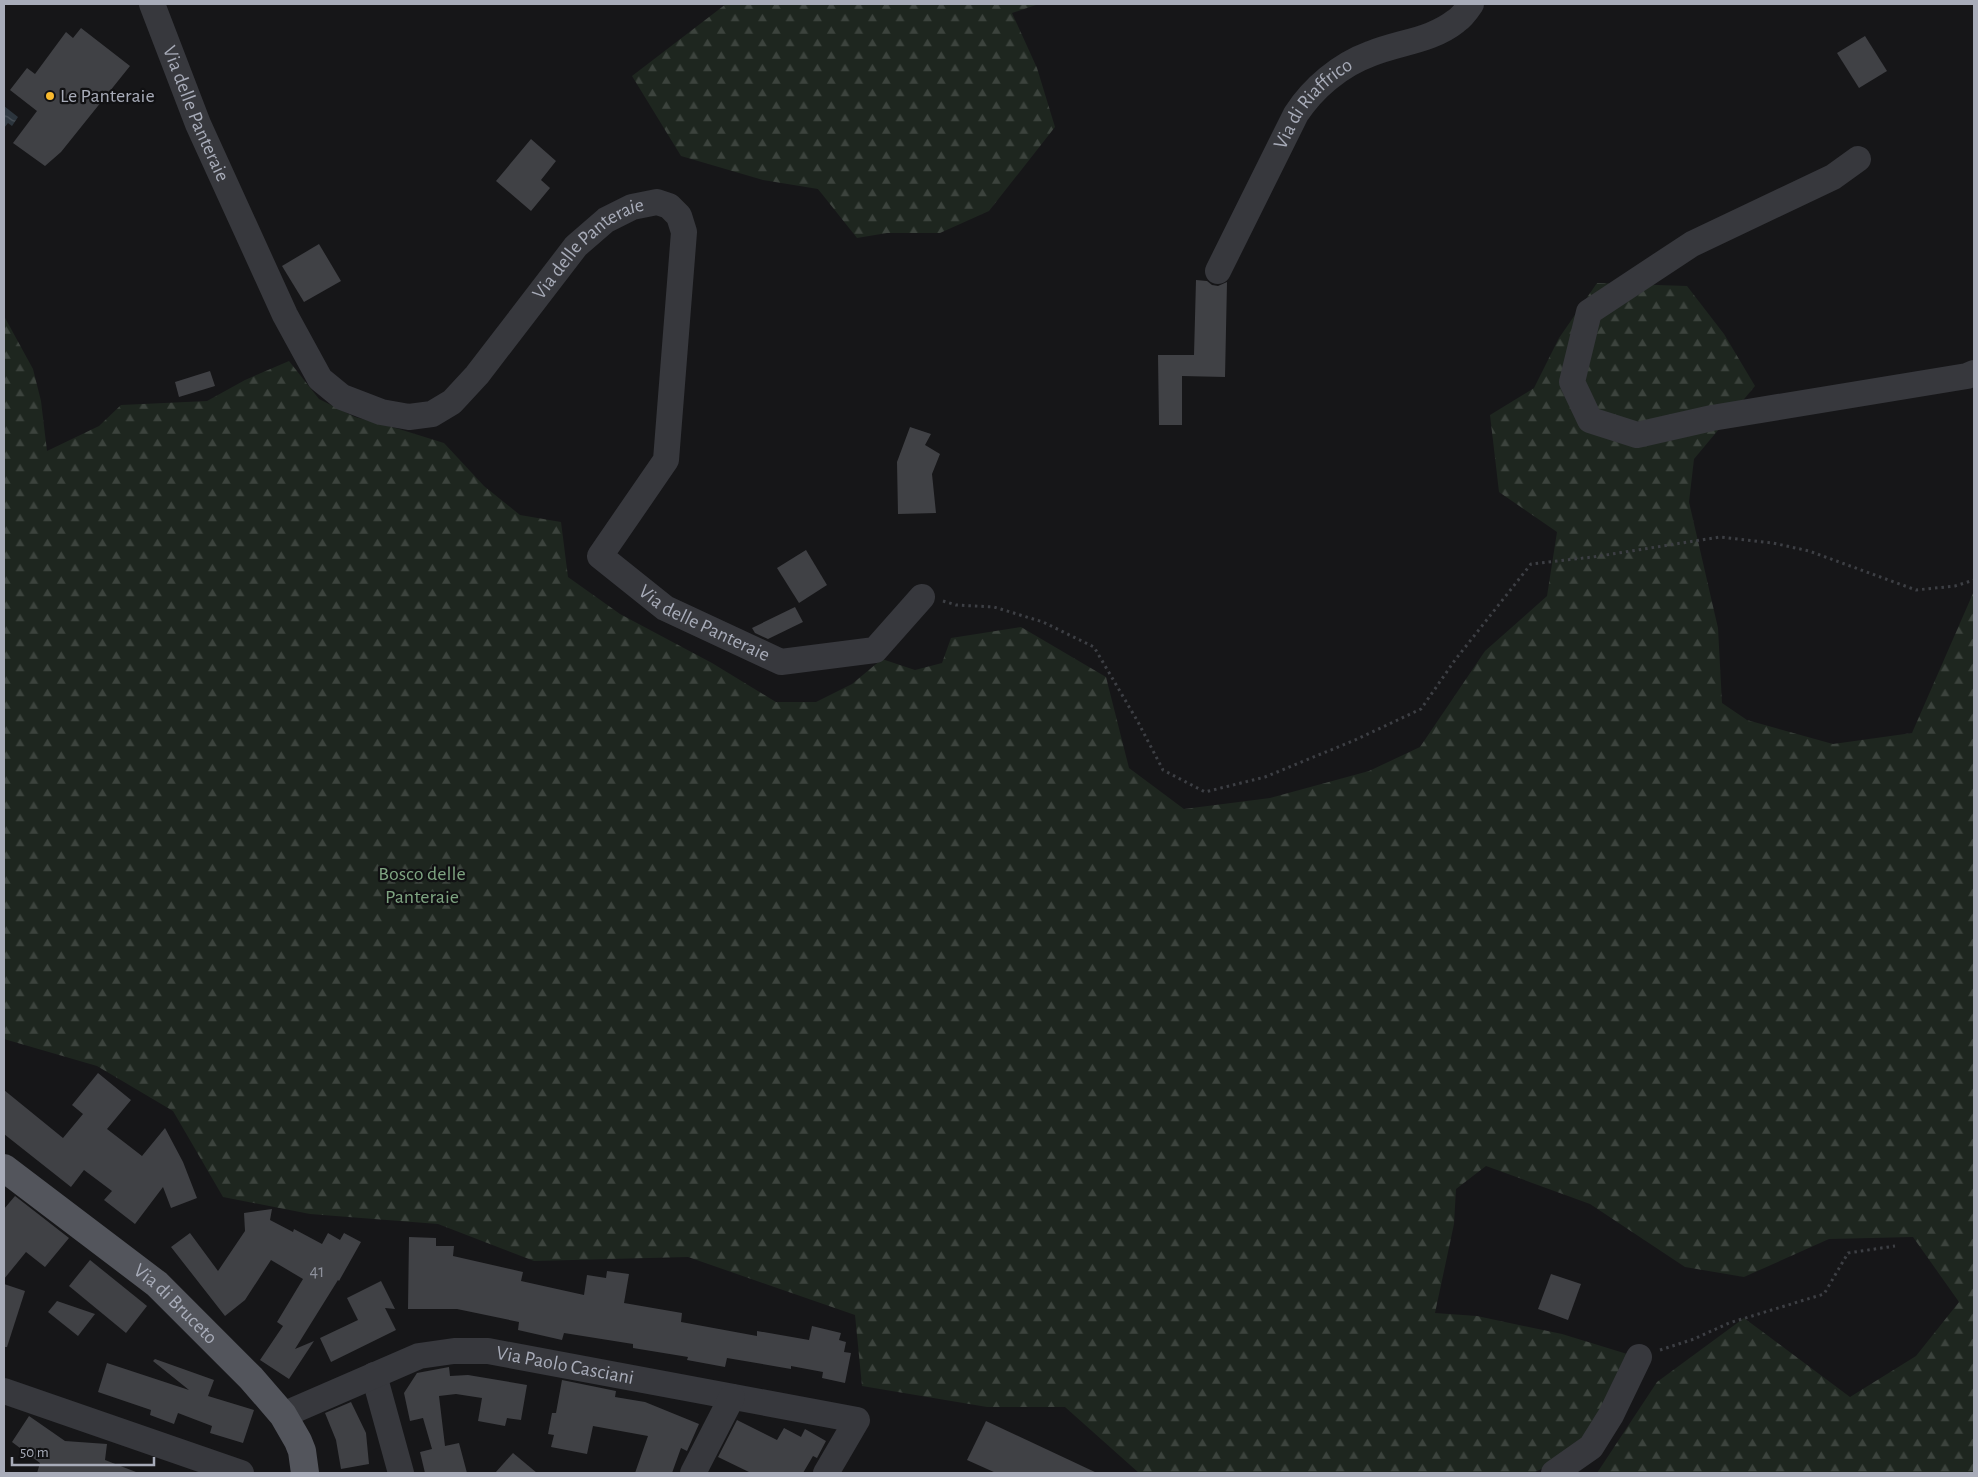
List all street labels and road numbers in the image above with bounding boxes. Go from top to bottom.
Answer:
street label: Via delle Panteraie [159,43,233,185]
street label: Via di Riaffrico [1270,54,1356,152]
street label: Via delle Panteraie [529,195,646,303]
street label: Via delle Panteraie [635,581,773,665]
street label: Via di Bruceto [130,1260,221,1348]
street label: Via Paolo Casciani [495,1343,635,1388]

